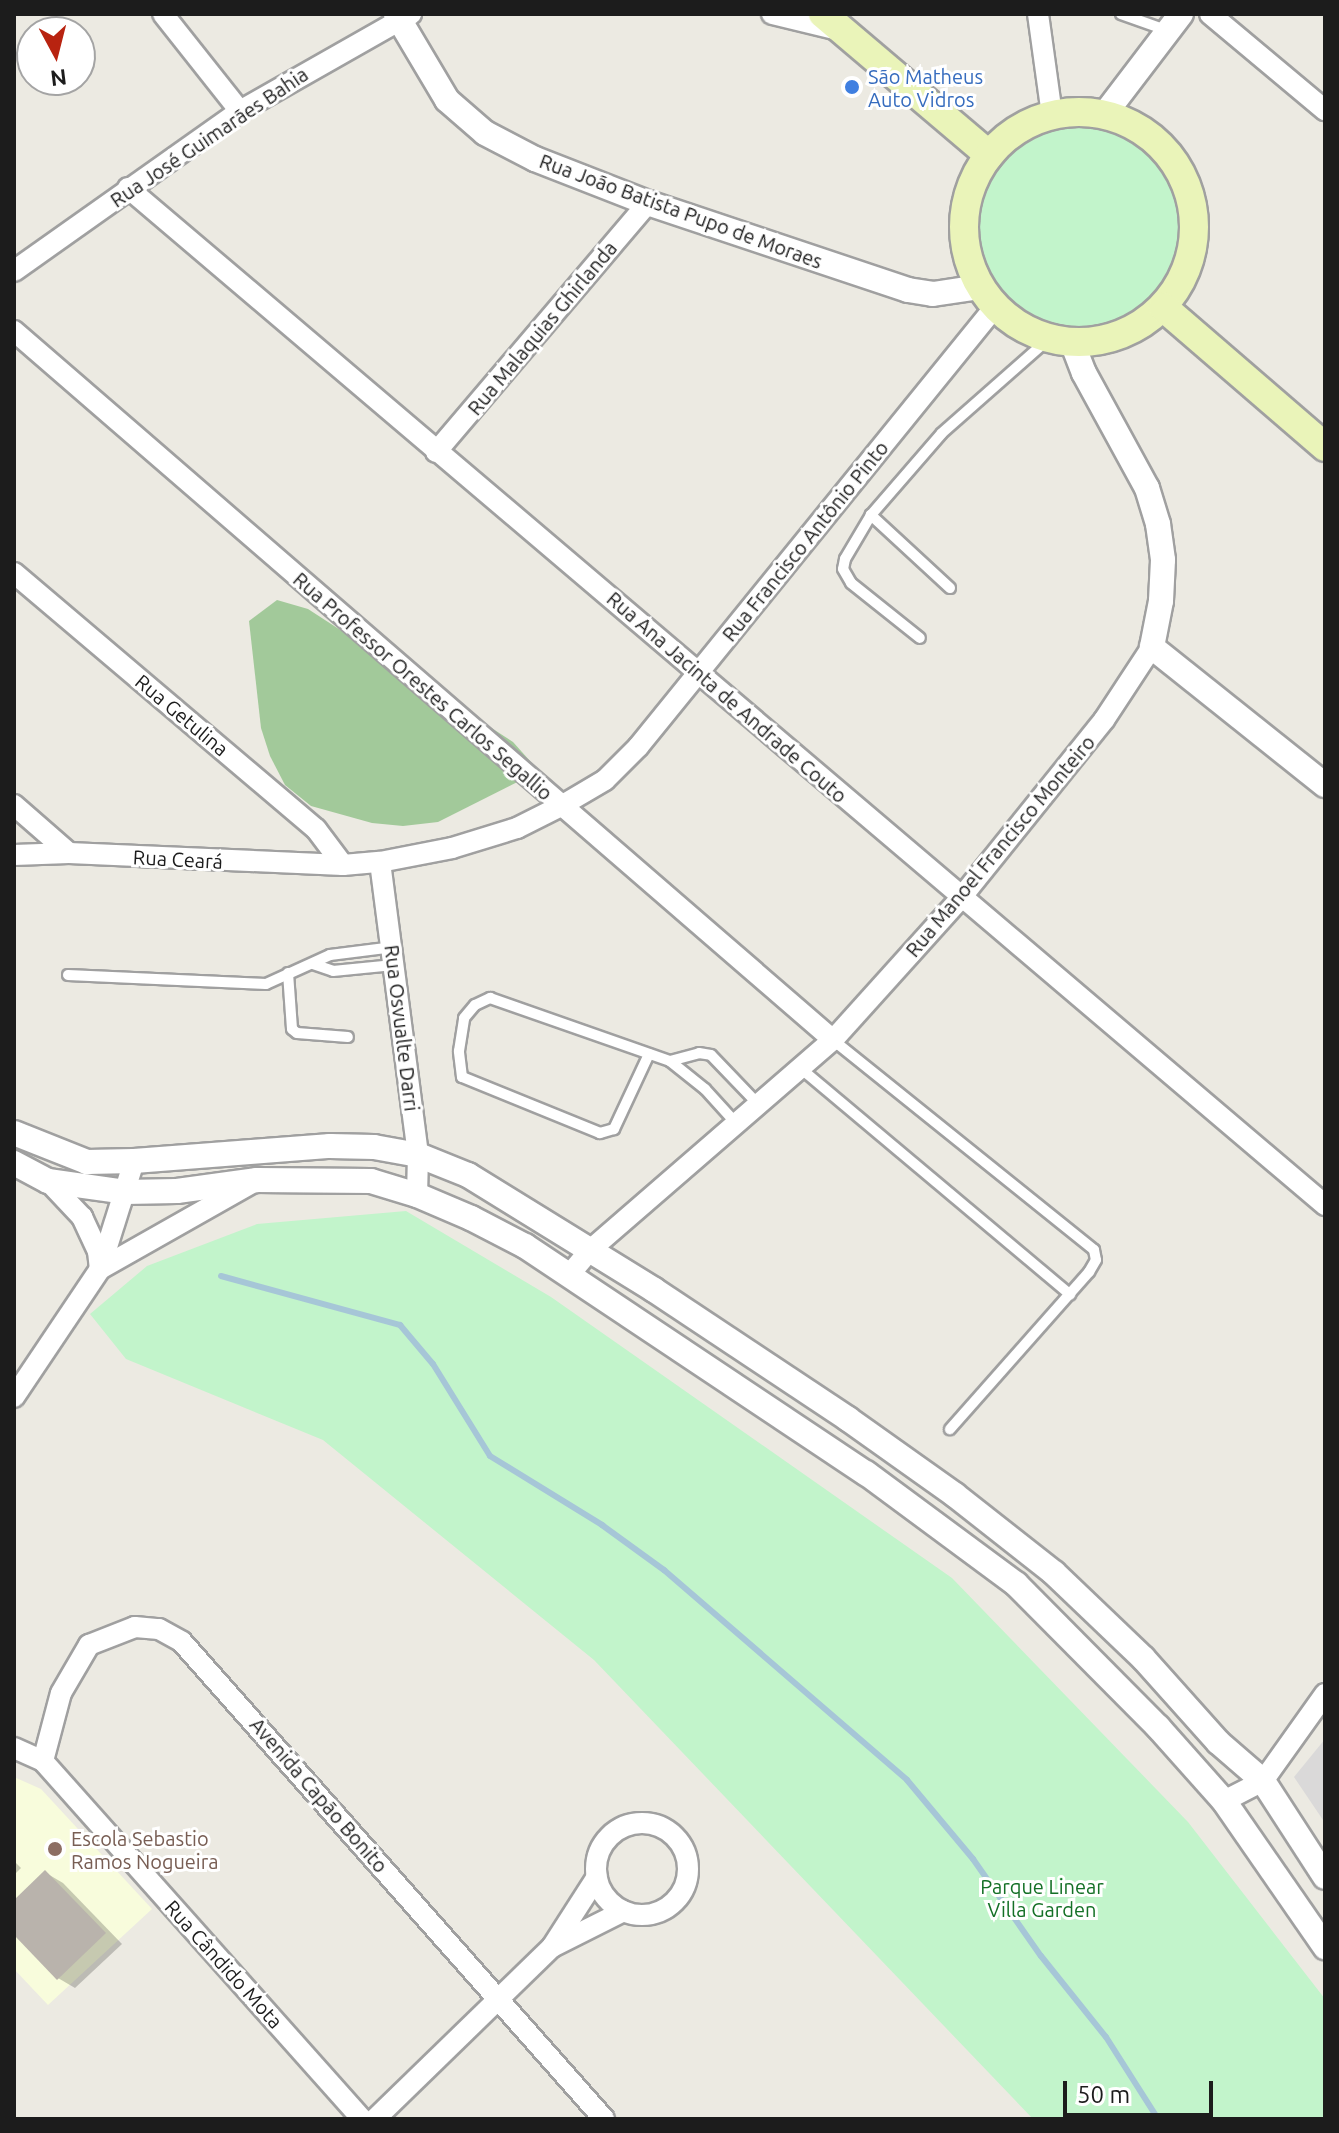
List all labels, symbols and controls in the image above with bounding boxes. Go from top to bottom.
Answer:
north arrow [16,16,96,96]
street label: Rua José Guimarães Bahia [106,62,312,212]
place label: São Matheus Auto Vidros [868,64,983,111]
text: N [49,65,68,92]
marker: São Matheus Auto Vidros [843,78,861,96]
street label: Rua João Batista Pupo de Moraes [536,149,826,273]
street label: Rua Malaquias Ghirlanda [462,236,622,420]
street label: Rua Francisco Antônio Pinto [717,436,893,646]
street label: Rua Professor Orestes Carlos Segallio [289,567,557,805]
street label: Rua Ana Jacinta de Andrade Couto [602,586,852,808]
street label: Rua Getulina [131,669,233,761]
street label: Rua Manoel Francisco Monteiro [900,730,1100,962]
street label: Rua Ceará [132,845,224,873]
street label: Rua Osvualte Darri [380,943,424,1113]
street label: Avenida Capão Bonito [245,1713,393,1877]
place label: Escola Sebastio Ramos Nogueira [71,1826,219,1873]
marker: Escola Sebastio Ramos Nogueira [46,1840,64,1858]
park label: Parque Linear Villa Garden [980,1874,1104,1921]
street label: Rua Cândido Mota [160,1895,288,2033]
scale bar [1067,2065,1217,2115]
text: 50 m [1077,2081,1130,2108]

